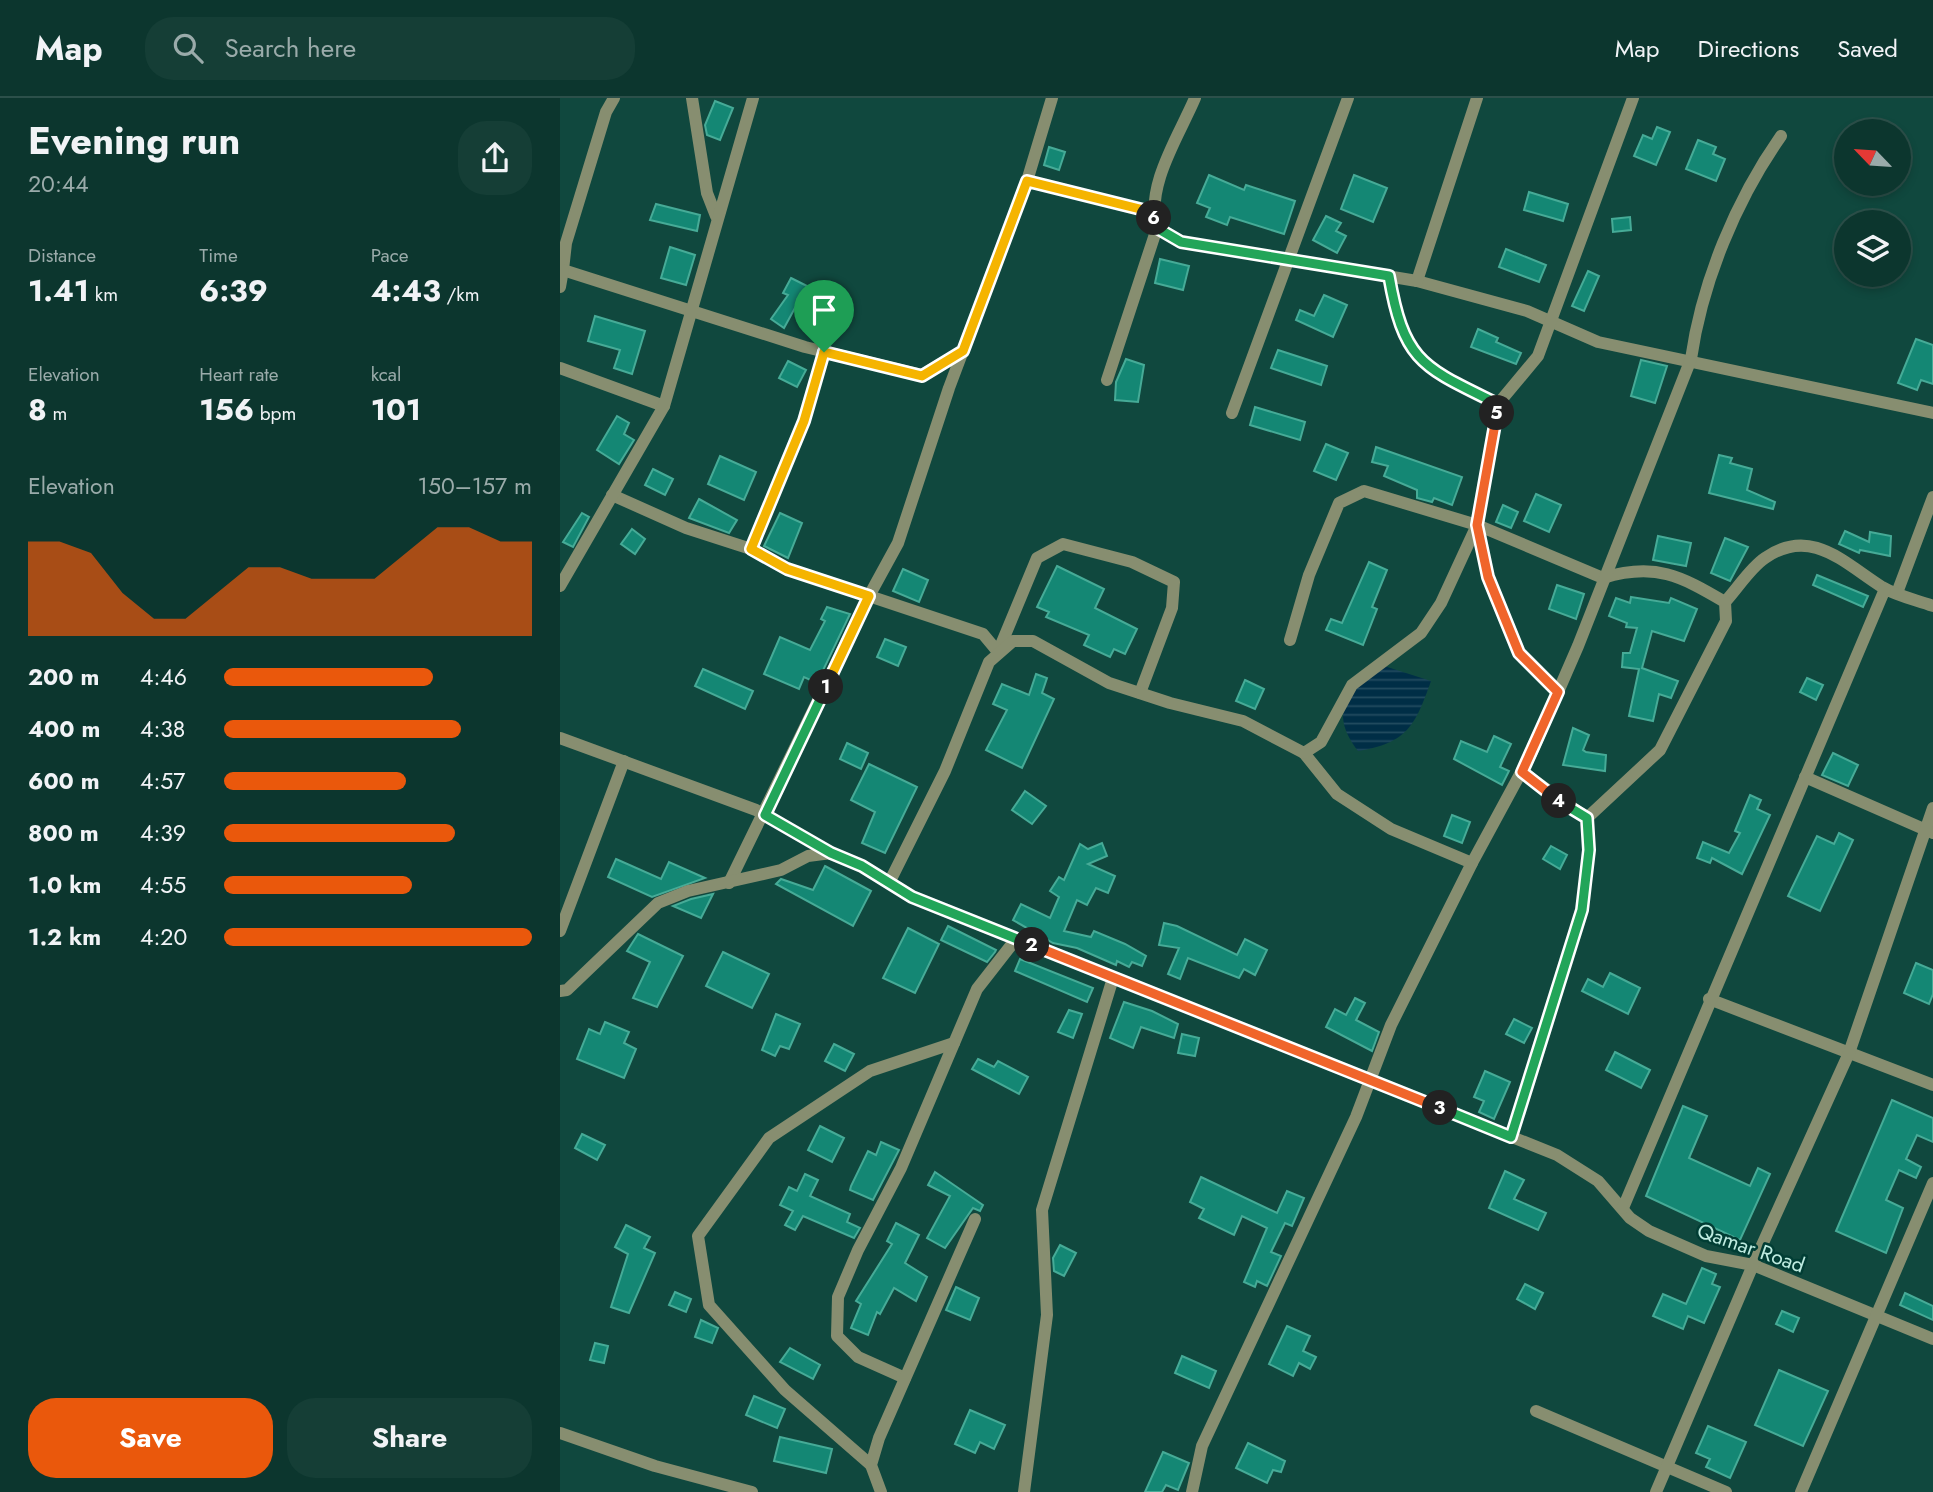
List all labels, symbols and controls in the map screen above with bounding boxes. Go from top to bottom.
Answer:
search box [145,17,635,80]
text: Map [35,25,103,72]
icon: search [169,29,207,67]
text: Search here [225,29,356,67]
text: Map [1615,31,1660,66]
text: Directions [1698,31,1799,66]
text: Saved [1837,31,1898,66]
text: Evening run [28,113,240,168]
north arrow [1834,119,1911,196]
map controls [1834,119,1911,287]
button: share [458,121,532,195]
text: 20:44 [28,167,89,201]
pin: 6 [1136,200,1172,236]
text: 6 [1147,204,1160,231]
button: layers [1834,210,1911,287]
text: Distance [28,242,96,269]
text: Time [199,242,238,269]
text: Pace [371,242,409,269]
text: 1.41 [28,269,89,312]
text: 6:39 [199,269,268,312]
text: 4:43 [371,269,441,312]
pin [794,280,854,352]
text: km [89,281,118,308]
text: /km [441,281,480,308]
icon: arrive [805,291,843,329]
text: Elevation [28,361,100,388]
text: Heart rate [199,361,279,388]
text: kcal [371,361,401,388]
text: 8 [28,388,47,431]
text: 156 [199,388,254,431]
text: 101 [371,388,421,431]
pin: 5 [1480,396,1514,430]
text: 5 [1490,399,1503,426]
text: m [47,400,67,427]
text: bpm [254,400,296,427]
text: Elevation [28,469,115,503]
text: 150–157 m [418,469,532,503]
text: 200 m [28,660,99,694]
text: 4:46 [140,660,187,694]
pin: 1 [808,670,844,704]
text: 1 [821,673,830,700]
text: 400 m [28,712,100,746]
text: 4:38 [140,712,185,746]
text: 600 m [28,764,100,798]
text: 4:57 [140,764,185,798]
pin: 4 [1542,784,1576,818]
text: 4 [1552,787,1565,814]
text: 800 m [28,816,99,850]
text: 4:39 [140,816,186,850]
text: 1.0 km [28,868,101,902]
text: 4:55 [140,868,186,902]
text: 1.2 km [28,920,101,954]
text: 4:20 [140,920,187,954]
pin: 2 [1014,928,1050,962]
text: 2 [1025,931,1038,958]
pin: 3 [1422,1090,1458,1126]
text: 3 [1434,1094,1445,1121]
street label: Qamar Road [1693,1216,1809,1280]
button: Save [28,1398,273,1478]
button: Share [287,1398,532,1478]

